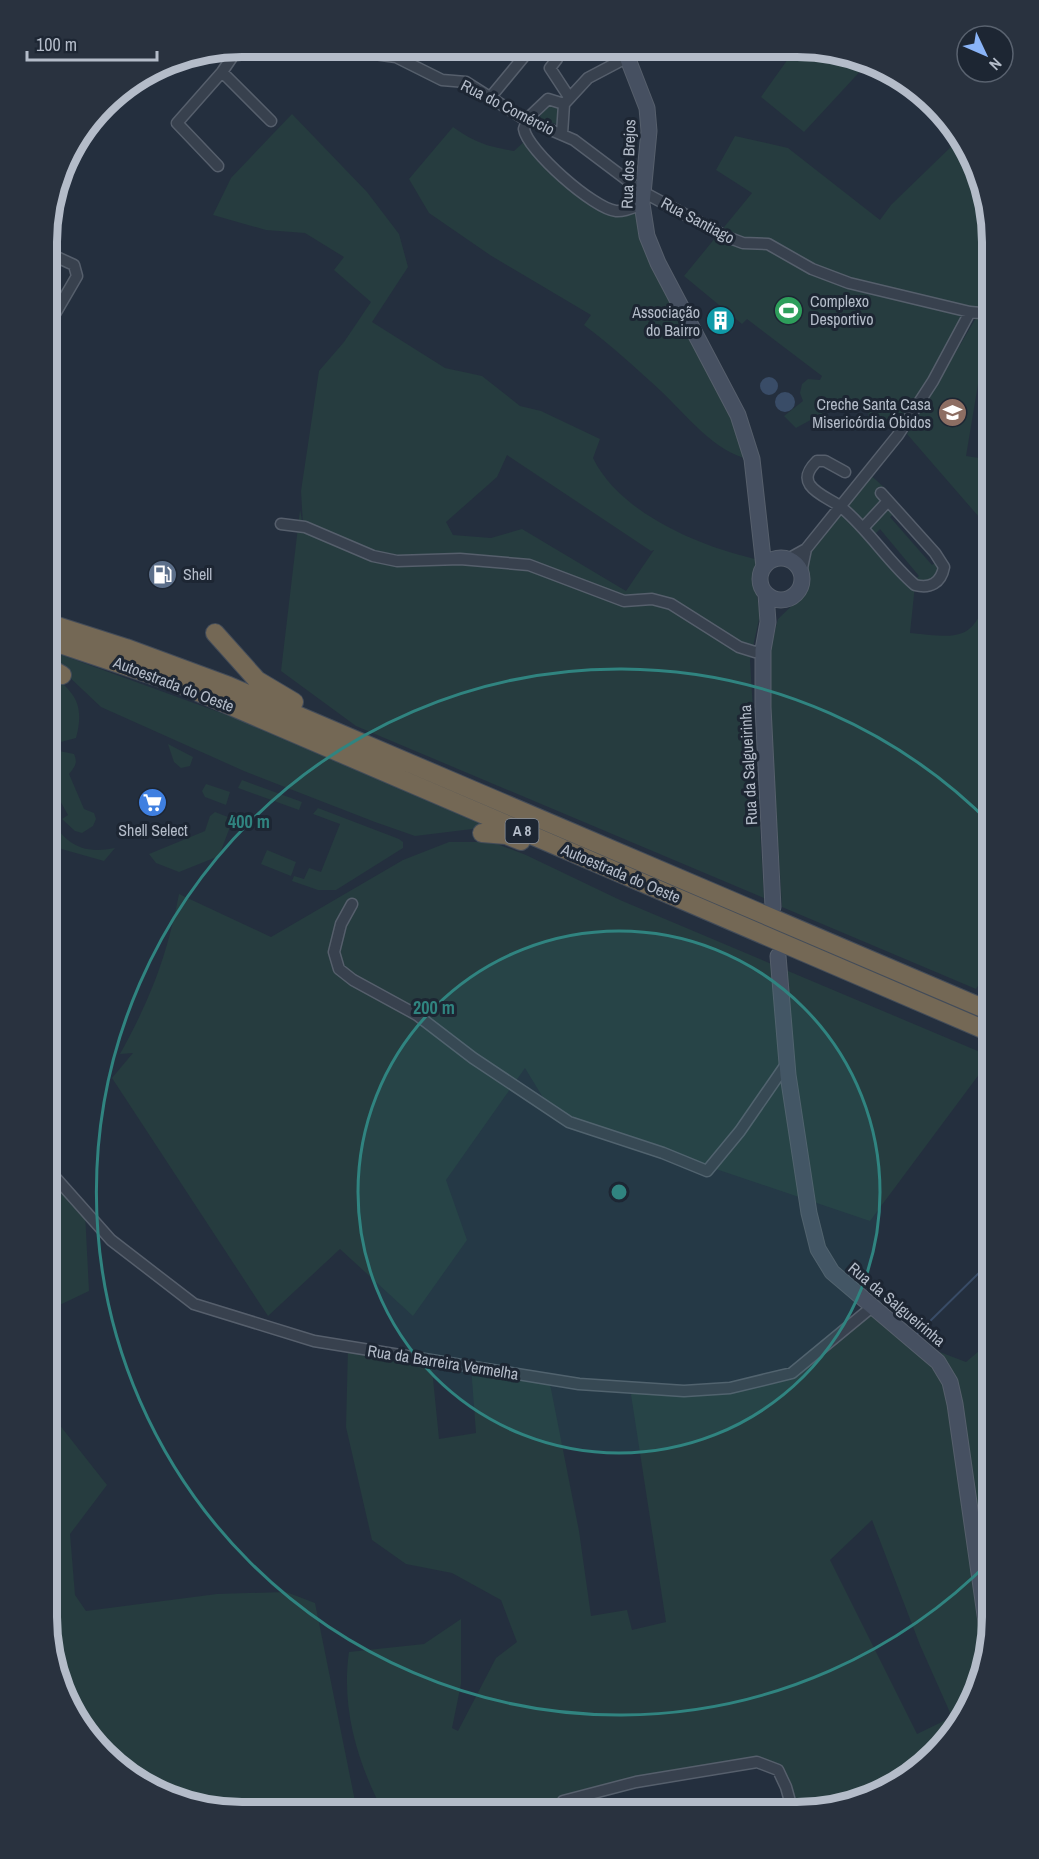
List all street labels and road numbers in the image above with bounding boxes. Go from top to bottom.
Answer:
street label: Rua do Comércio [457,74,559,140]
street label: Rua dos Brejos [615,119,641,209]
street label: Rua Santiago [657,191,739,249]
street label: Autoestrada do Oeste [110,650,238,717]
street label: Rua da Salgueirinha [734,704,762,826]
road number: A 8 [506,819,538,843]
street label: Autoestrada do Oeste [557,838,684,908]
street label: Rua da Salgueirinha [844,1257,951,1352]
street label: Rua da Barreira Vermelha [366,1339,521,1385]

